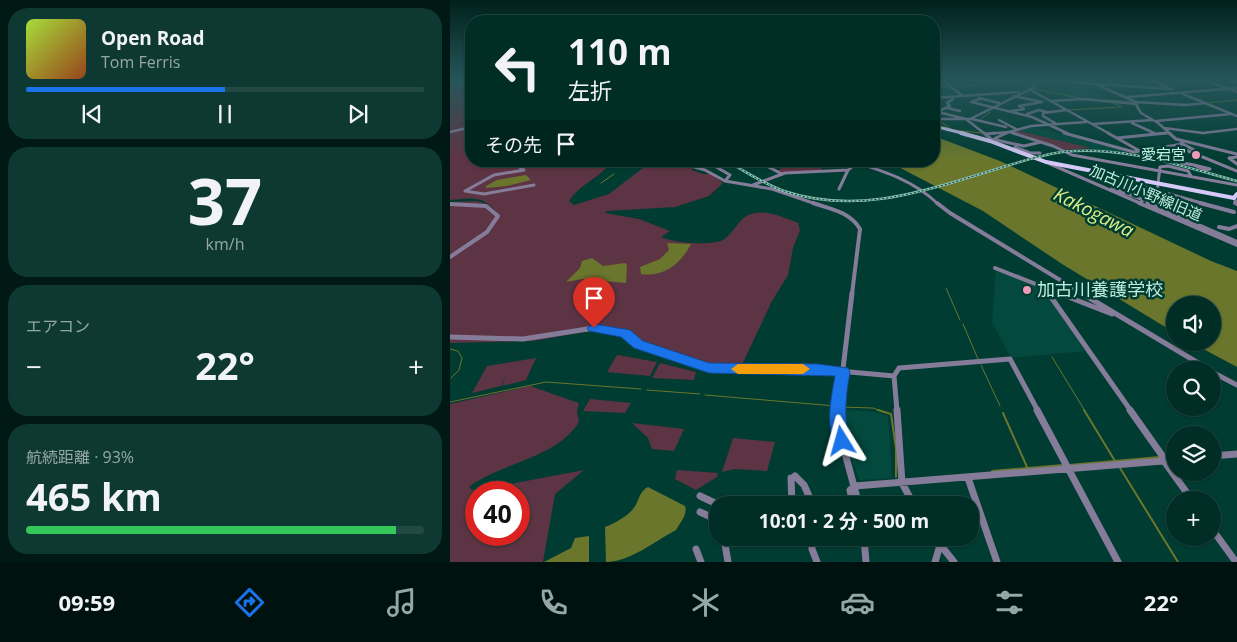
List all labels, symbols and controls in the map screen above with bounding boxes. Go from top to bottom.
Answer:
text: Open Road [101,25,205,51]
text: 110 m [568,28,672,75]
icon: left [485,35,550,100]
text: Tom Ferris [101,51,180,73]
text: 左折 [568,75,612,105]
icon: previous [78,100,106,128]
icon: pause [211,100,239,128]
icon: next [344,100,372,128]
icon: arrive [552,130,580,158]
text: その先 [485,132,542,158]
place label: 愛宕宮 [1141,144,1186,164]
marker: 愛宕宮 [1190,149,1202,161]
text: 37 [188,156,262,244]
street label: 加古川小野線旧道 [1087,159,1206,225]
water label: Kakogawa [1050,181,1139,243]
text: km/h [206,233,244,255]
pin [573,277,615,328]
place label: 加古川養護学校 [1037,277,1163,301]
icon: arrive [580,284,608,312]
marker: 加古川養護学校 [1021,284,1033,296]
map controls [1166,296,1221,546]
button: sound [1166,296,1221,351]
text: エアコン [26,315,90,337]
text: 22° [195,339,255,391]
text: − [26,347,42,385]
text: + [408,347,424,385]
button: search [1166,361,1221,416]
position arrow [815,414,867,466]
button: layers [1166,426,1221,481]
text: 航続距離 · 93% [26,446,134,468]
text: 465 km [26,470,162,522]
speed limit sign: 40 [465,481,530,546]
button: + [1166,491,1221,546]
text: 10:01 · 2 分 · 500 m [759,508,929,534]
icon: directions [232,585,267,620]
icon: music [384,585,419,620]
icon: phone [536,585,571,620]
icon: climate [688,585,723,620]
icon: car [840,585,875,620]
icon: filters [992,585,1027,620]
text: 09:59 [58,587,115,617]
text: 22° [1144,587,1178,617]

